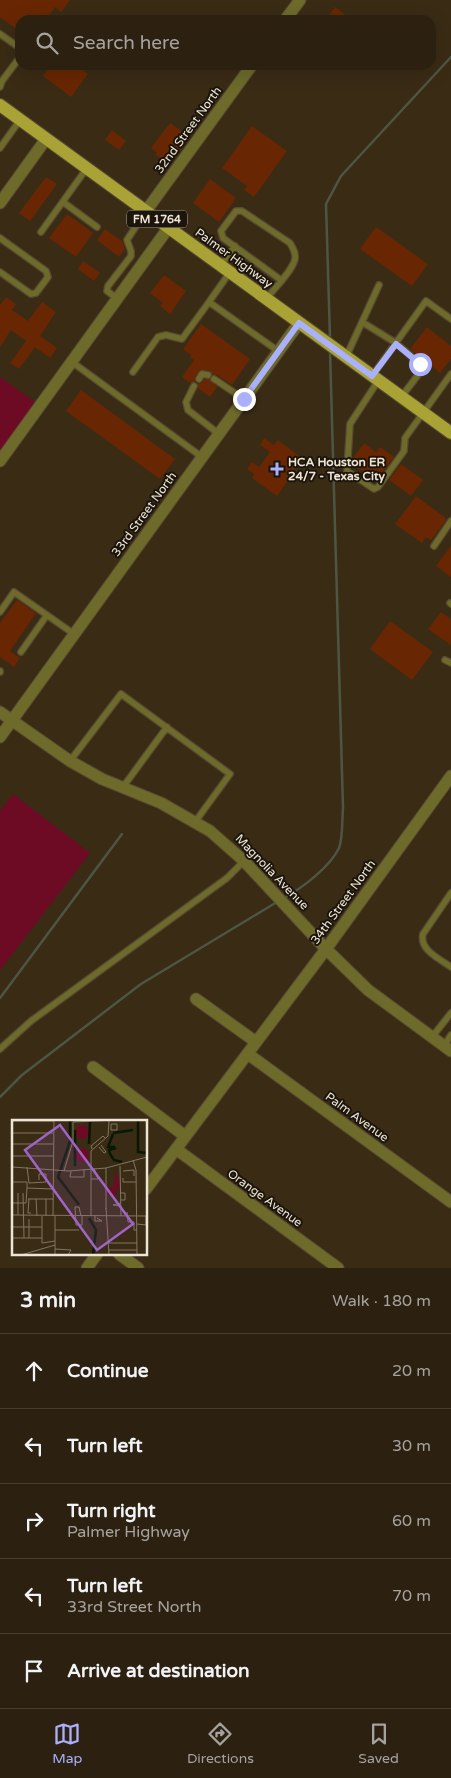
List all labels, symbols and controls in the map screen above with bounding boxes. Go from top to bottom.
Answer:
search box [15,15,436,70]
icon: search [33,29,61,57]
text: Search here [73,32,180,54]
street label: 32nd Street North [152,84,224,176]
road number: FM 1764 [127,210,187,228]
street label: Palmer Highway [193,225,276,291]
route start [409,353,432,376]
route end [233,388,256,411]
place label: HCA Houston ER 24/7 - Texas City [288,455,386,484]
marker: HCA Houston ER 24/7 - Texas City [270,462,284,476]
street label: 33rd Street North [109,469,179,559]
street label: Magnolia Avenue [232,831,312,913]
street label: 34th Street North [308,857,378,947]
street label: Palm Avenue [323,1089,391,1145]
inset map [12,1120,148,1256]
street label: Orange Avenue [225,1166,305,1230]
text: 3 min [20,1288,76,1313]
text: Walk · 180 m [332,1291,431,1311]
icon: ahead [20,1357,48,1385]
text: Continue [67,1360,149,1382]
text: 20 m [392,1361,431,1381]
icon: left [20,1432,48,1460]
text: Turn left [67,1435,143,1457]
text: 30 m [392,1436,431,1456]
text: Turn right [67,1500,155,1522]
icon: right [20,1507,48,1535]
text: 60 m [392,1511,431,1531]
text: Palmer Highway [67,1522,190,1542]
text: Turn left [67,1575,143,1597]
icon: left [20,1582,48,1610]
text: 70 m [392,1586,431,1606]
text: 33rd Street North [67,1597,201,1617]
icon: arrive [20,1657,48,1685]
text: Arrive at destination [67,1660,250,1682]
tab: Map [52,1720,82,1767]
tab: Directions [187,1720,254,1767]
tab: Saved [358,1720,399,1767]

